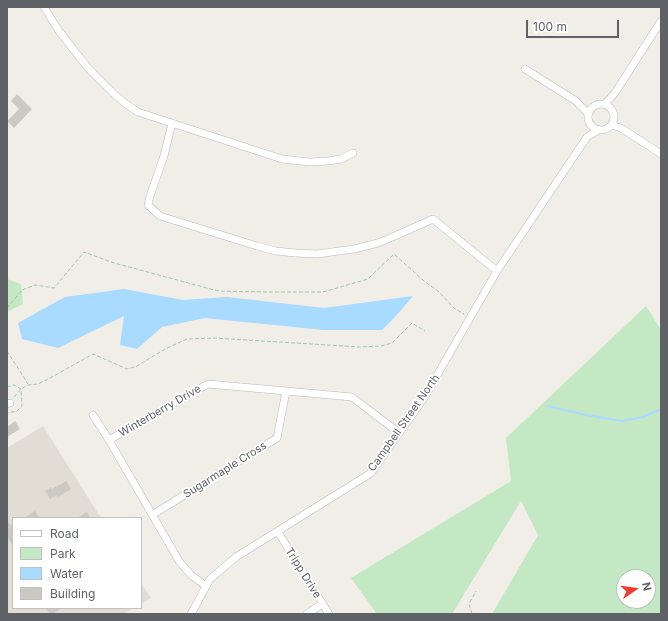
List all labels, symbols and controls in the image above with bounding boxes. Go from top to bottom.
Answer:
scale bar [528,12,621,38]
text: 100 m [533,19,567,34]
street label: Campbell Street North [365,372,443,474]
street label: Winterberry Drive [117,382,203,440]
street label: Sugarmaple Cross [181,439,269,501]
legend [12,517,142,609]
text: Road [50,526,79,541]
street label: Tripp Drive [282,545,324,601]
text: Park [50,546,76,561]
text: Water [50,566,83,581]
north arrow [616,569,656,609]
text: N [639,581,654,592]
text: Building [50,586,95,601]

